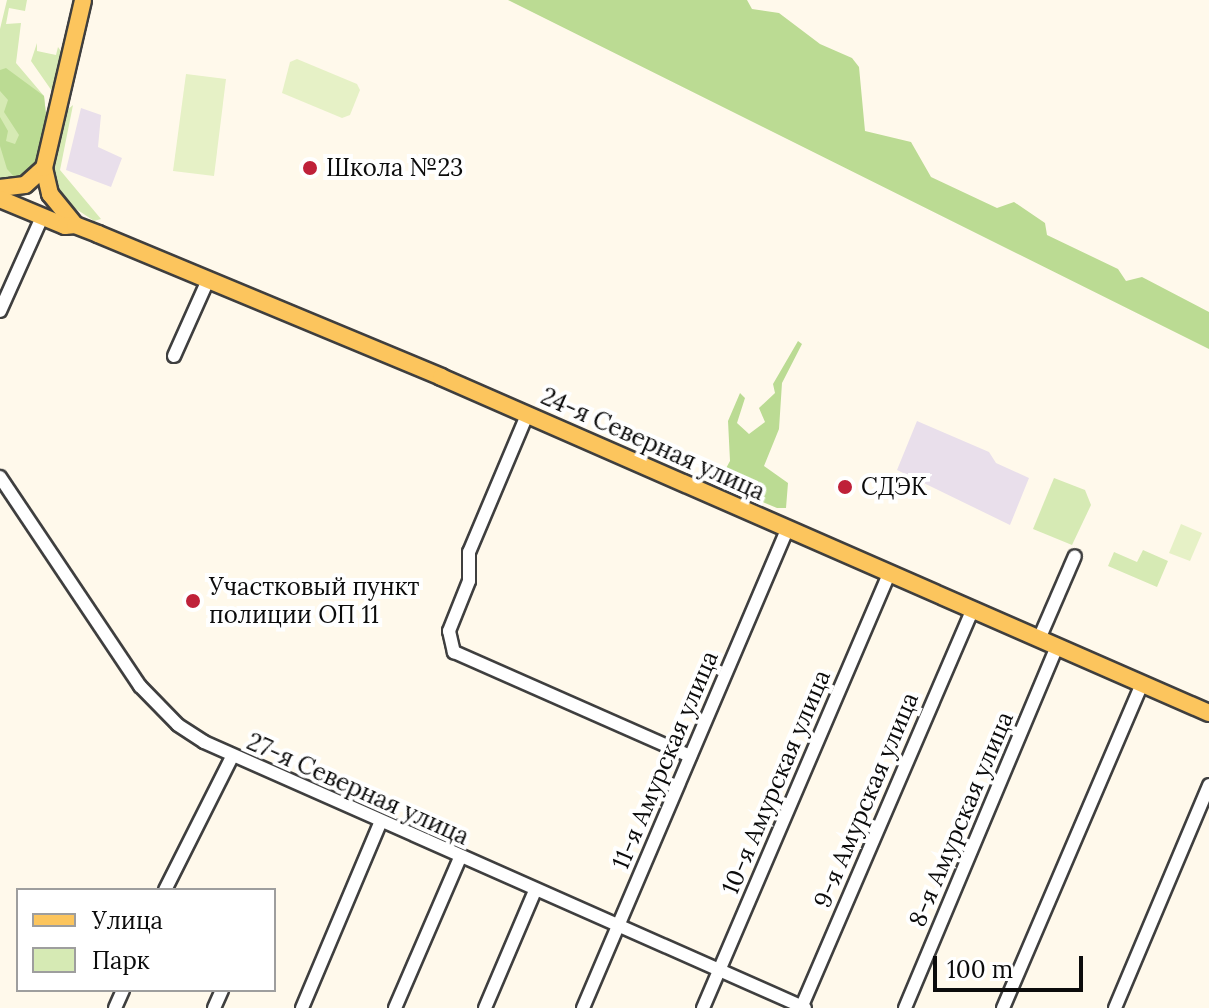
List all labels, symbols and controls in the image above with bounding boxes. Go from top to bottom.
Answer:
place label: Школа №23 [326,154,463,182]
marker: Школа №23 [301,159,319,177]
street label: 24-я Северная улица [537,382,769,506]
place label: СДЭК [861,473,927,501]
marker: СДЭК [836,478,854,496]
place label: Участковый пункт полиции ОП 11 [209,573,419,629]
marker: Участковый пункт полиции ОП 11 [184,592,202,610]
street label: 11-я Амурская улица [606,646,724,874]
street label: 10-я Амурская улица [716,665,836,899]
street label: 9-я Амурская улица [808,688,924,912]
street label: 8-я Амурская улица [903,707,1019,931]
street label: 27-я Северная улица [243,727,473,851]
legend [16,888,276,992]
text: Улица [92,905,163,936]
scale bar [937,940,1087,990]
text: Парк [92,945,150,976]
text: 100 m [947,954,1013,985]

